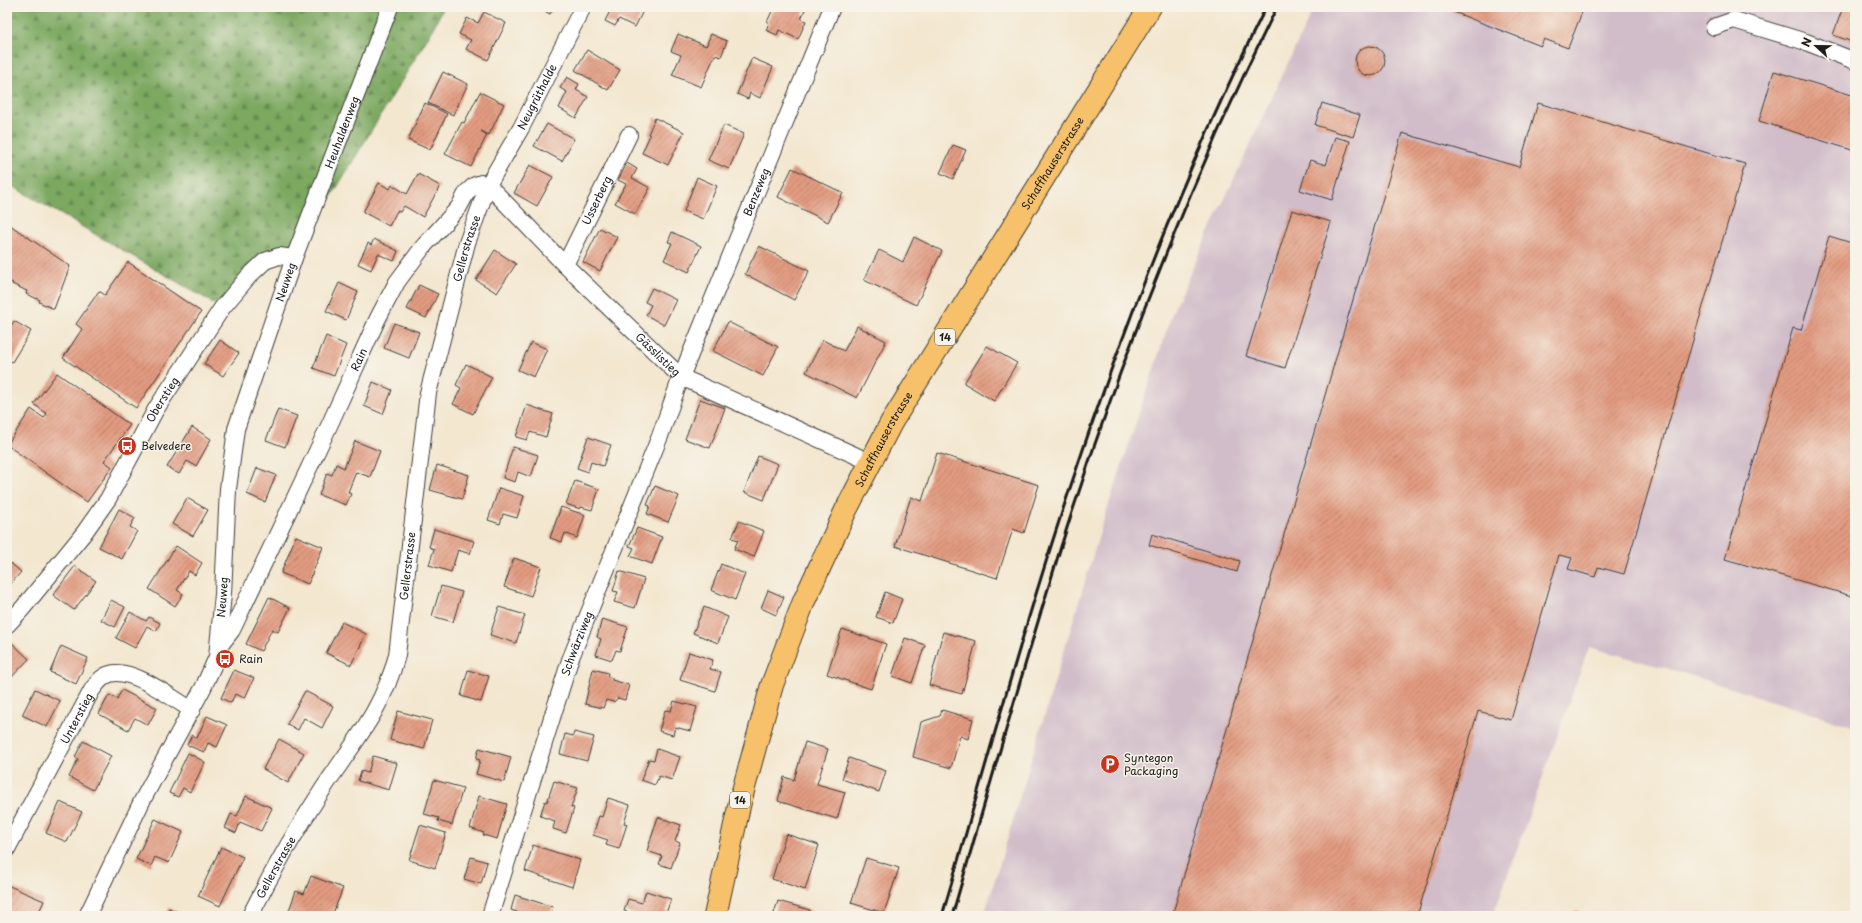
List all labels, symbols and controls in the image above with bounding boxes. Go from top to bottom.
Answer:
north arrow [1796,26,1836,66]
text: N [1797,35,1816,49]
street label: Neugrüthalde [513,61,561,132]
street label: Heuhaldenweg [320,93,363,171]
street label: Schaffhauserstrasse [1017,113,1088,213]
street label: Benzeweg [739,165,773,219]
street label: Usserberg [577,173,616,228]
street label: Gellerstrasse [448,212,484,284]
street label: Neuweg [271,260,300,304]
street label: Gässlistieg [632,328,684,380]
road number: 14 [935,329,955,345]
street label: Rain [346,345,371,374]
street label: Oberstieg [141,373,183,425]
street label: Schaffhauserstrasse [850,388,917,490]
bus stop icon: Belvedere [116,435,138,457]
place label: Belvedere [141,437,191,454]
street label: Gellerstrasse [395,531,420,601]
street label: Neuweg [212,577,232,618]
street label: Schwärziweg [557,608,597,678]
bus stop icon: Rain [214,648,236,670]
place label: Rain [239,650,263,667]
street label: Unterstieg [56,690,97,747]
place label: Syntegon Packaging [1124,749,1178,779]
parking icon: Syntegon Packaging [1099,753,1121,775]
road number: 14 [730,792,750,808]
street label: Gellerstrasse [251,833,300,901]

